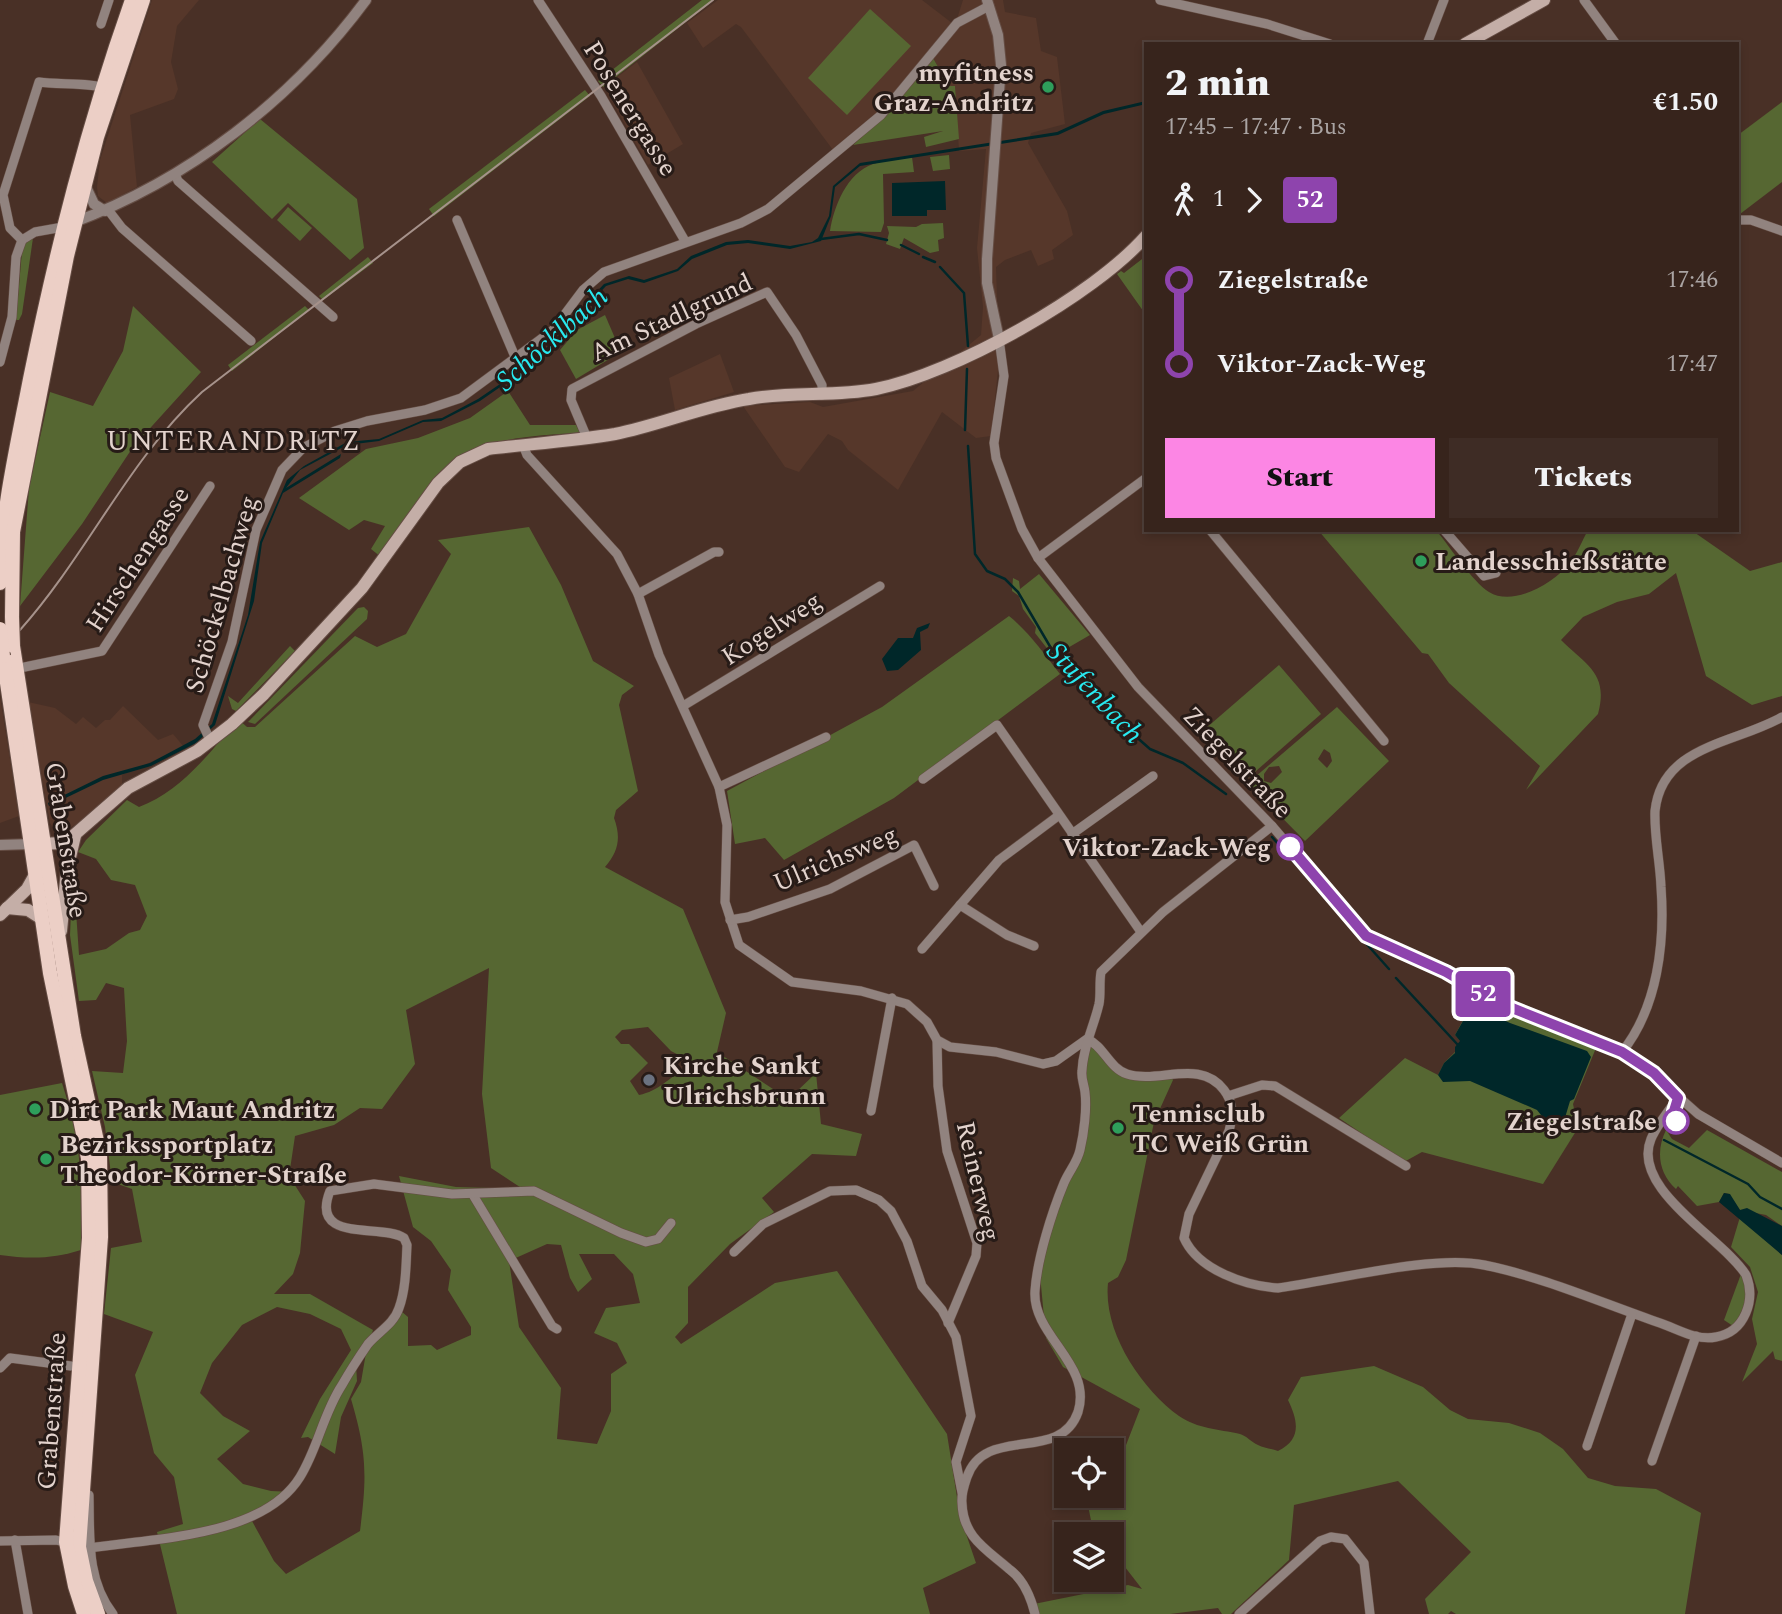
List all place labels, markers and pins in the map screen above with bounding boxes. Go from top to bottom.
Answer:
place label: myfitness Graz-Andritz [874,53,1034,123]
marker: myfitness Graz-Andritz [1040,79,1056,95]
place label: Landesschießstätte [1435,542,1667,582]
marker: Landesschießstätte [1413,553,1429,569]
place label: Viktor-Zack-Weg [1062,828,1271,868]
marker: Viktor-Zack-Weg [1277,834,1303,860]
place label: Kirche Sankt Ulrichsbrunn [663,1046,826,1116]
marker: Kirche Sankt Ulrichsbrunn [641,1072,657,1088]
place label: Dirt Park Maut Andritz [49,1090,335,1130]
place label: Tennisclub TC Weiß Grün [1132,1094,1309,1164]
marker: Dirt Park Maut Andritz [27,1101,43,1117]
place label: Ziegelstraße [1506,1102,1657,1142]
marker: Ziegelstraße [1663,1108,1689,1134]
marker: Tennisclub TC Weiß Grün [1110,1120,1126,1136]
place label: Bezirkssportplatz Theodor-Körner-Straße [60,1125,347,1195]
marker: Bezirkssportplatz Theodor-Körner-Straße [38,1151,54,1167]

